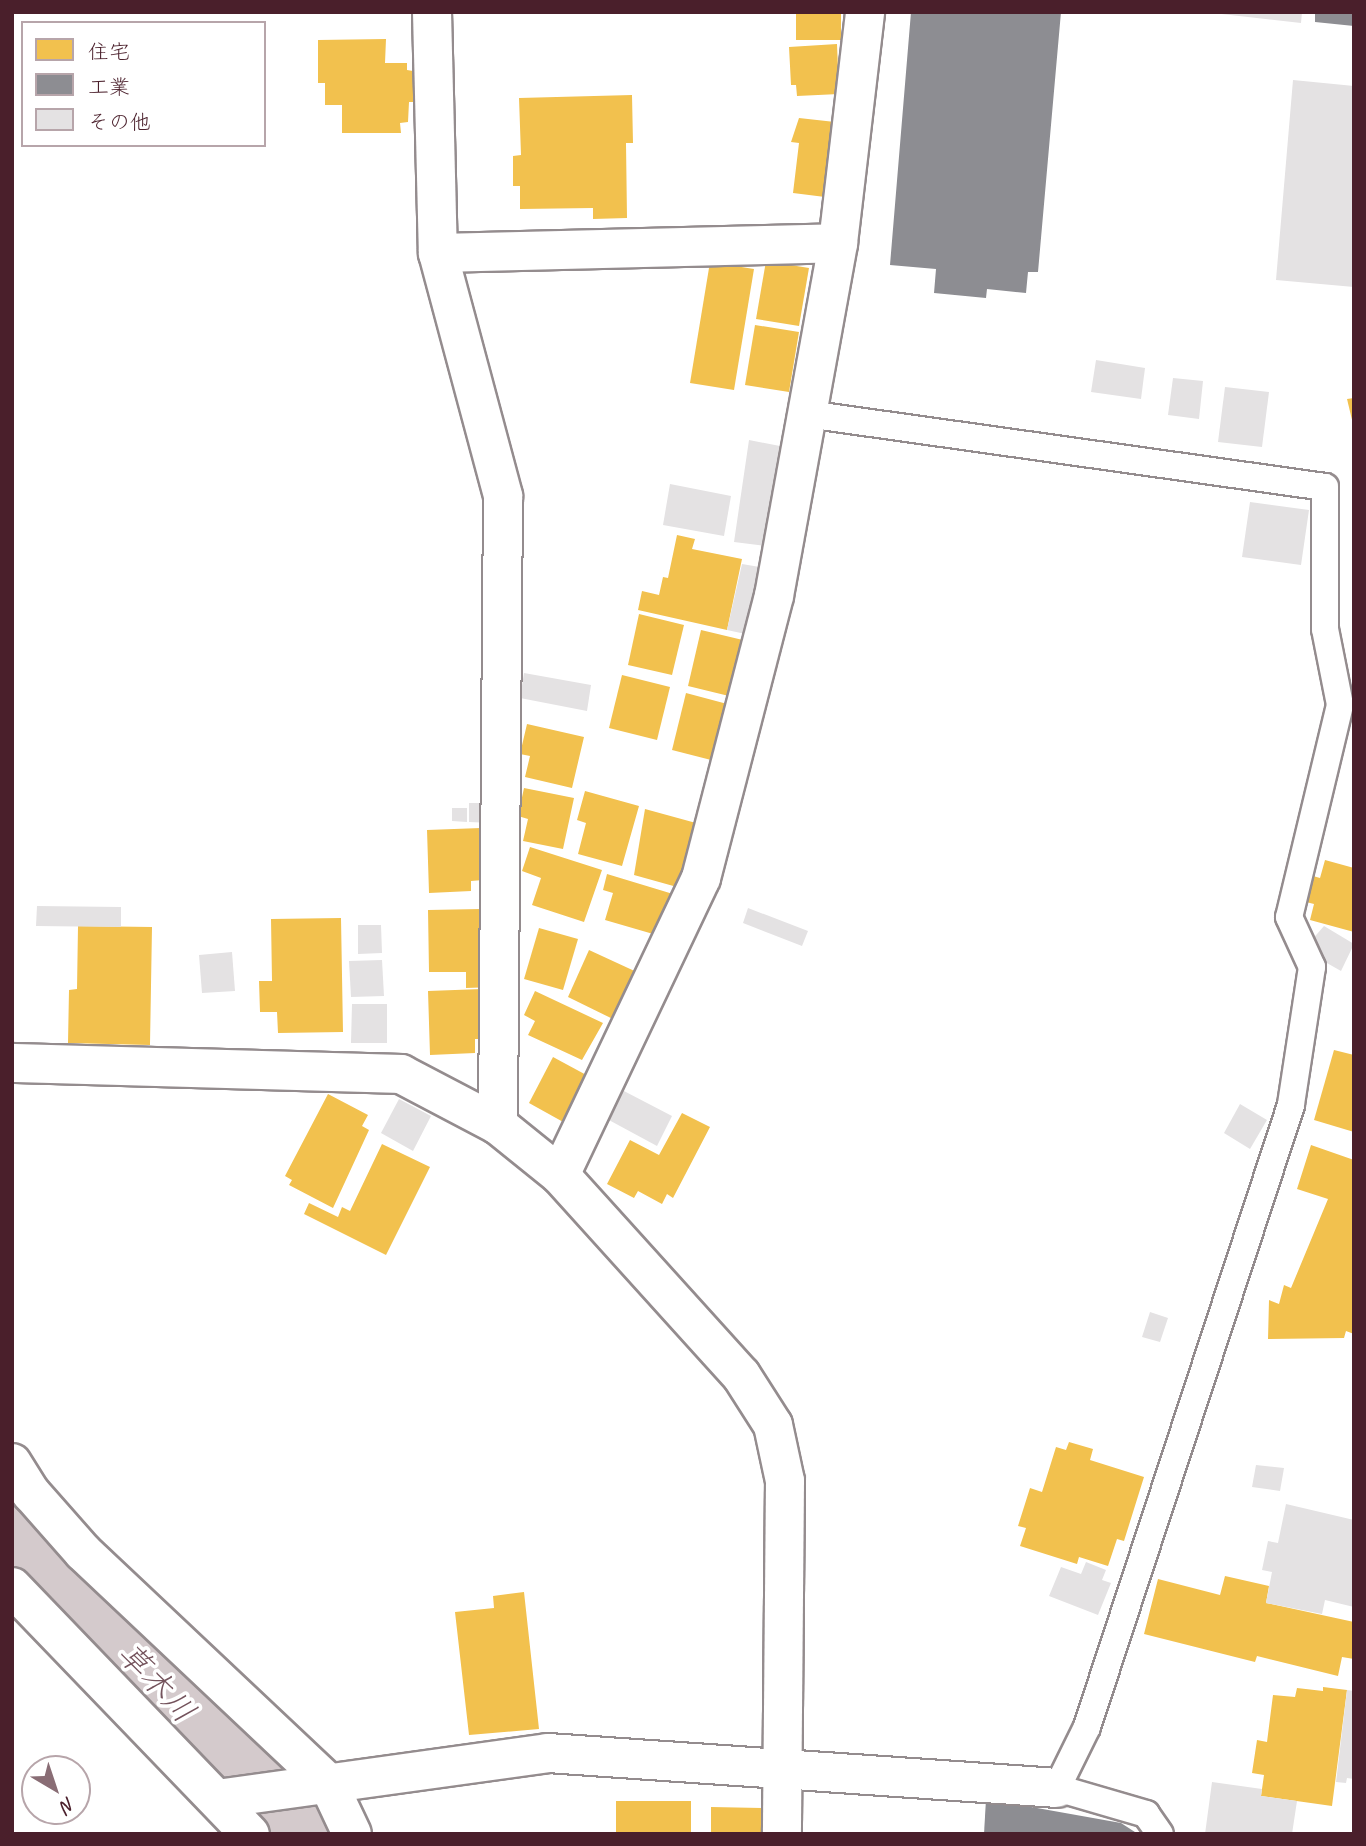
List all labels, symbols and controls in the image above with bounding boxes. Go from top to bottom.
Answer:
legend [21,21,266,147]
text: 住宅 [88,39,130,65]
text: 工業 [88,74,130,100]
text: その他 [88,109,151,135]
water label: 草木川 [109,1635,203,1731]
north arrow [21,1755,91,1825]
text: N [56,1792,80,1818]

